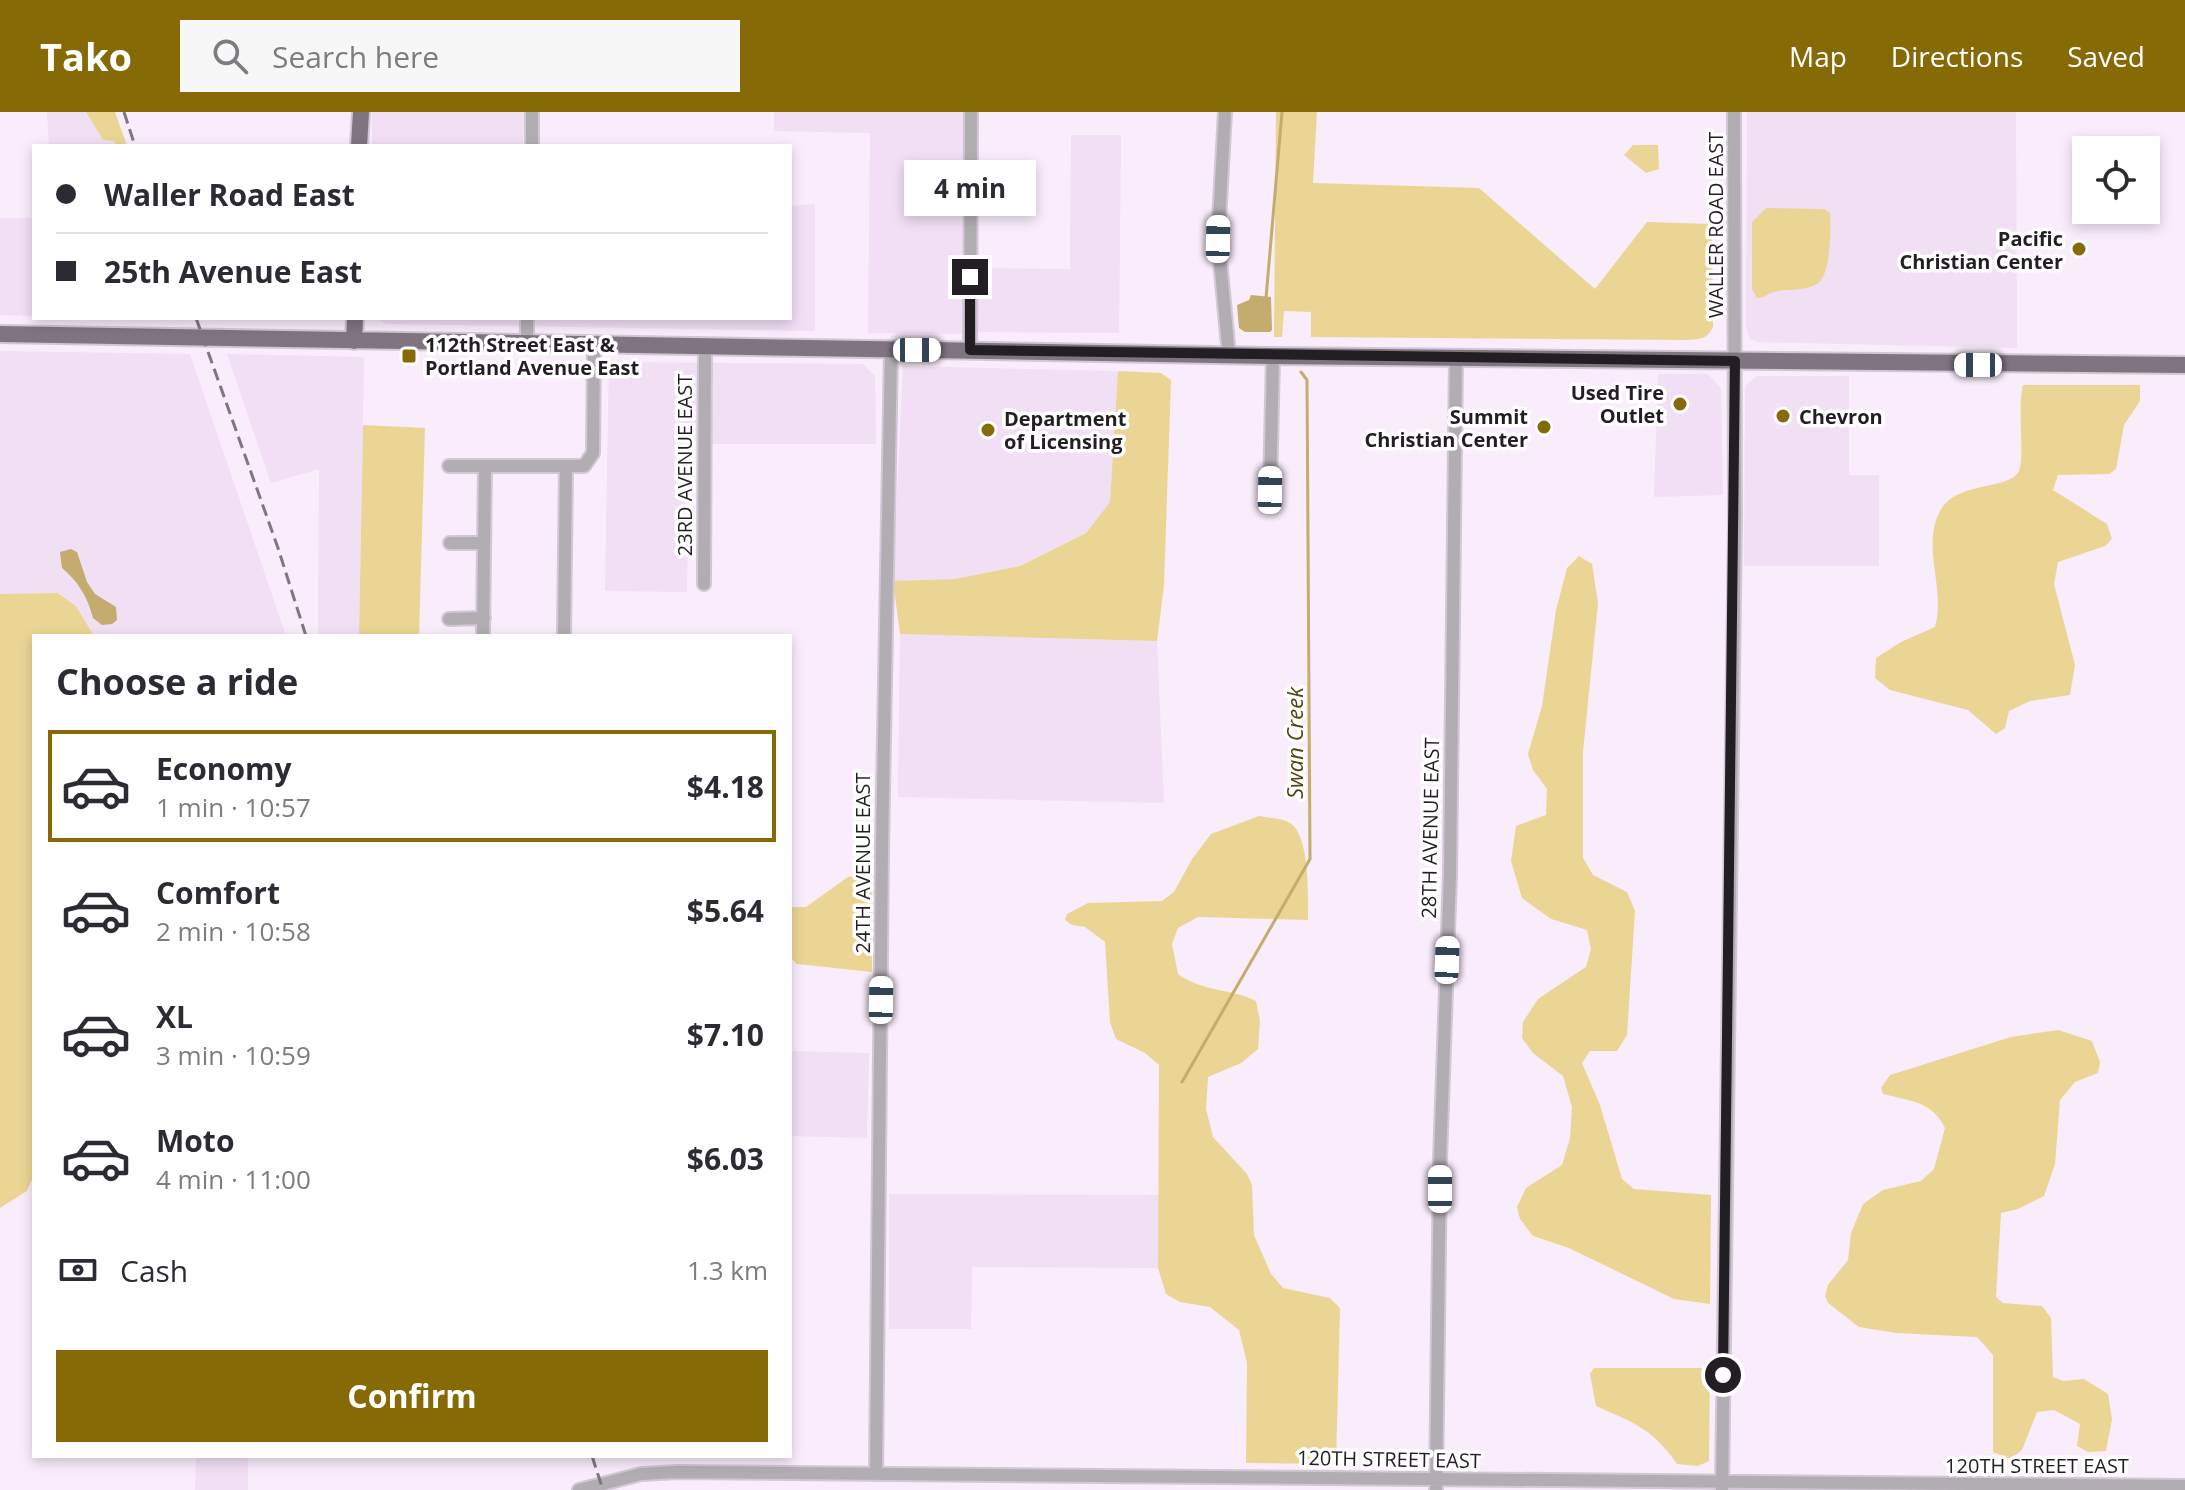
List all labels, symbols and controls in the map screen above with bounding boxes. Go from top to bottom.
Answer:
search box [180,20,740,92]
text: Tako [40,30,132,82]
icon: search [208,34,252,78]
text: Search here [272,36,439,77]
text: Map [1789,37,1847,75]
text: Directions [1891,37,2023,75]
text: Saved [2067,37,2145,75]
street label: WALLER ROAD EAST [1702,132,1729,318]
map controls [2072,136,2160,224]
button: locate [2072,136,2160,224]
callout: 4 min [904,161,1036,217]
text: 4 min [934,170,1006,206]
text: Waller Road East [104,174,355,215]
car [1206,215,1230,263]
place label: Pacific Christian Center [1899,225,2063,275]
marker: Pacific Christian Center [2070,240,2088,258]
text: 25th Avenue East [104,251,362,292]
route end [952,259,988,295]
place label: 112th Street East & Portland Avenue East [425,331,639,381]
car [893,338,941,362]
marker: 112th Street East & Portland Avenue East [400,347,418,365]
car [1954,353,2002,377]
street label: 23RD AVENUE EAST [671,374,698,556]
place label: Used Tire Outlet [1571,379,1664,429]
marker: Used Tire Outlet [1671,395,1689,413]
place label: Summit Christian Center [1364,403,1528,453]
place label: Chevron [1799,403,1883,430]
place label: Department of Licensing [1004,405,1127,455]
marker: Chevron [1774,407,1792,425]
marker: Summit Christian Center [1535,418,1553,436]
marker: Department of Licensing [979,421,997,439]
car [1258,466,1282,514]
text: Choose a ride [56,657,298,706]
water label: Swan Creek [1279,686,1309,799]
street label: 28TH AVENUE EAST [1415,737,1445,919]
text: Economy [156,748,292,789]
icon: car [60,750,132,822]
text: $4.18 [687,766,764,807]
street label: 24TH AVENUE EAST [849,772,876,954]
text: 1 min · 10:57 [156,789,311,825]
text: Comfort [156,872,280,913]
icon: car [60,874,132,946]
text: $5.64 [687,890,764,931]
text: 2 min · 10:58 [156,913,311,949]
car [1434,936,1460,984]
car [869,976,893,1024]
text: XL [156,996,193,1037]
icon: car [60,998,132,1070]
text: $7.10 [687,1014,764,1055]
text: 3 min · 10:59 [156,1037,311,1073]
text: Moto [156,1120,234,1161]
icon: car [60,1122,132,1194]
text: $6.03 [687,1138,764,1179]
text: 4 min · 11:00 [156,1161,311,1197]
car [1428,1165,1452,1213]
icon: cash [56,1248,100,1292]
text: Cash [120,1250,188,1291]
text: 1.3 km [687,1252,768,1288]
button: Confirm [56,1350,768,1442]
route start [1705,1357,1741,1393]
street label: 120TH STREET EAST [1297,1444,1481,1474]
street label: 120TH STREET EAST [1945,1452,2129,1479]

